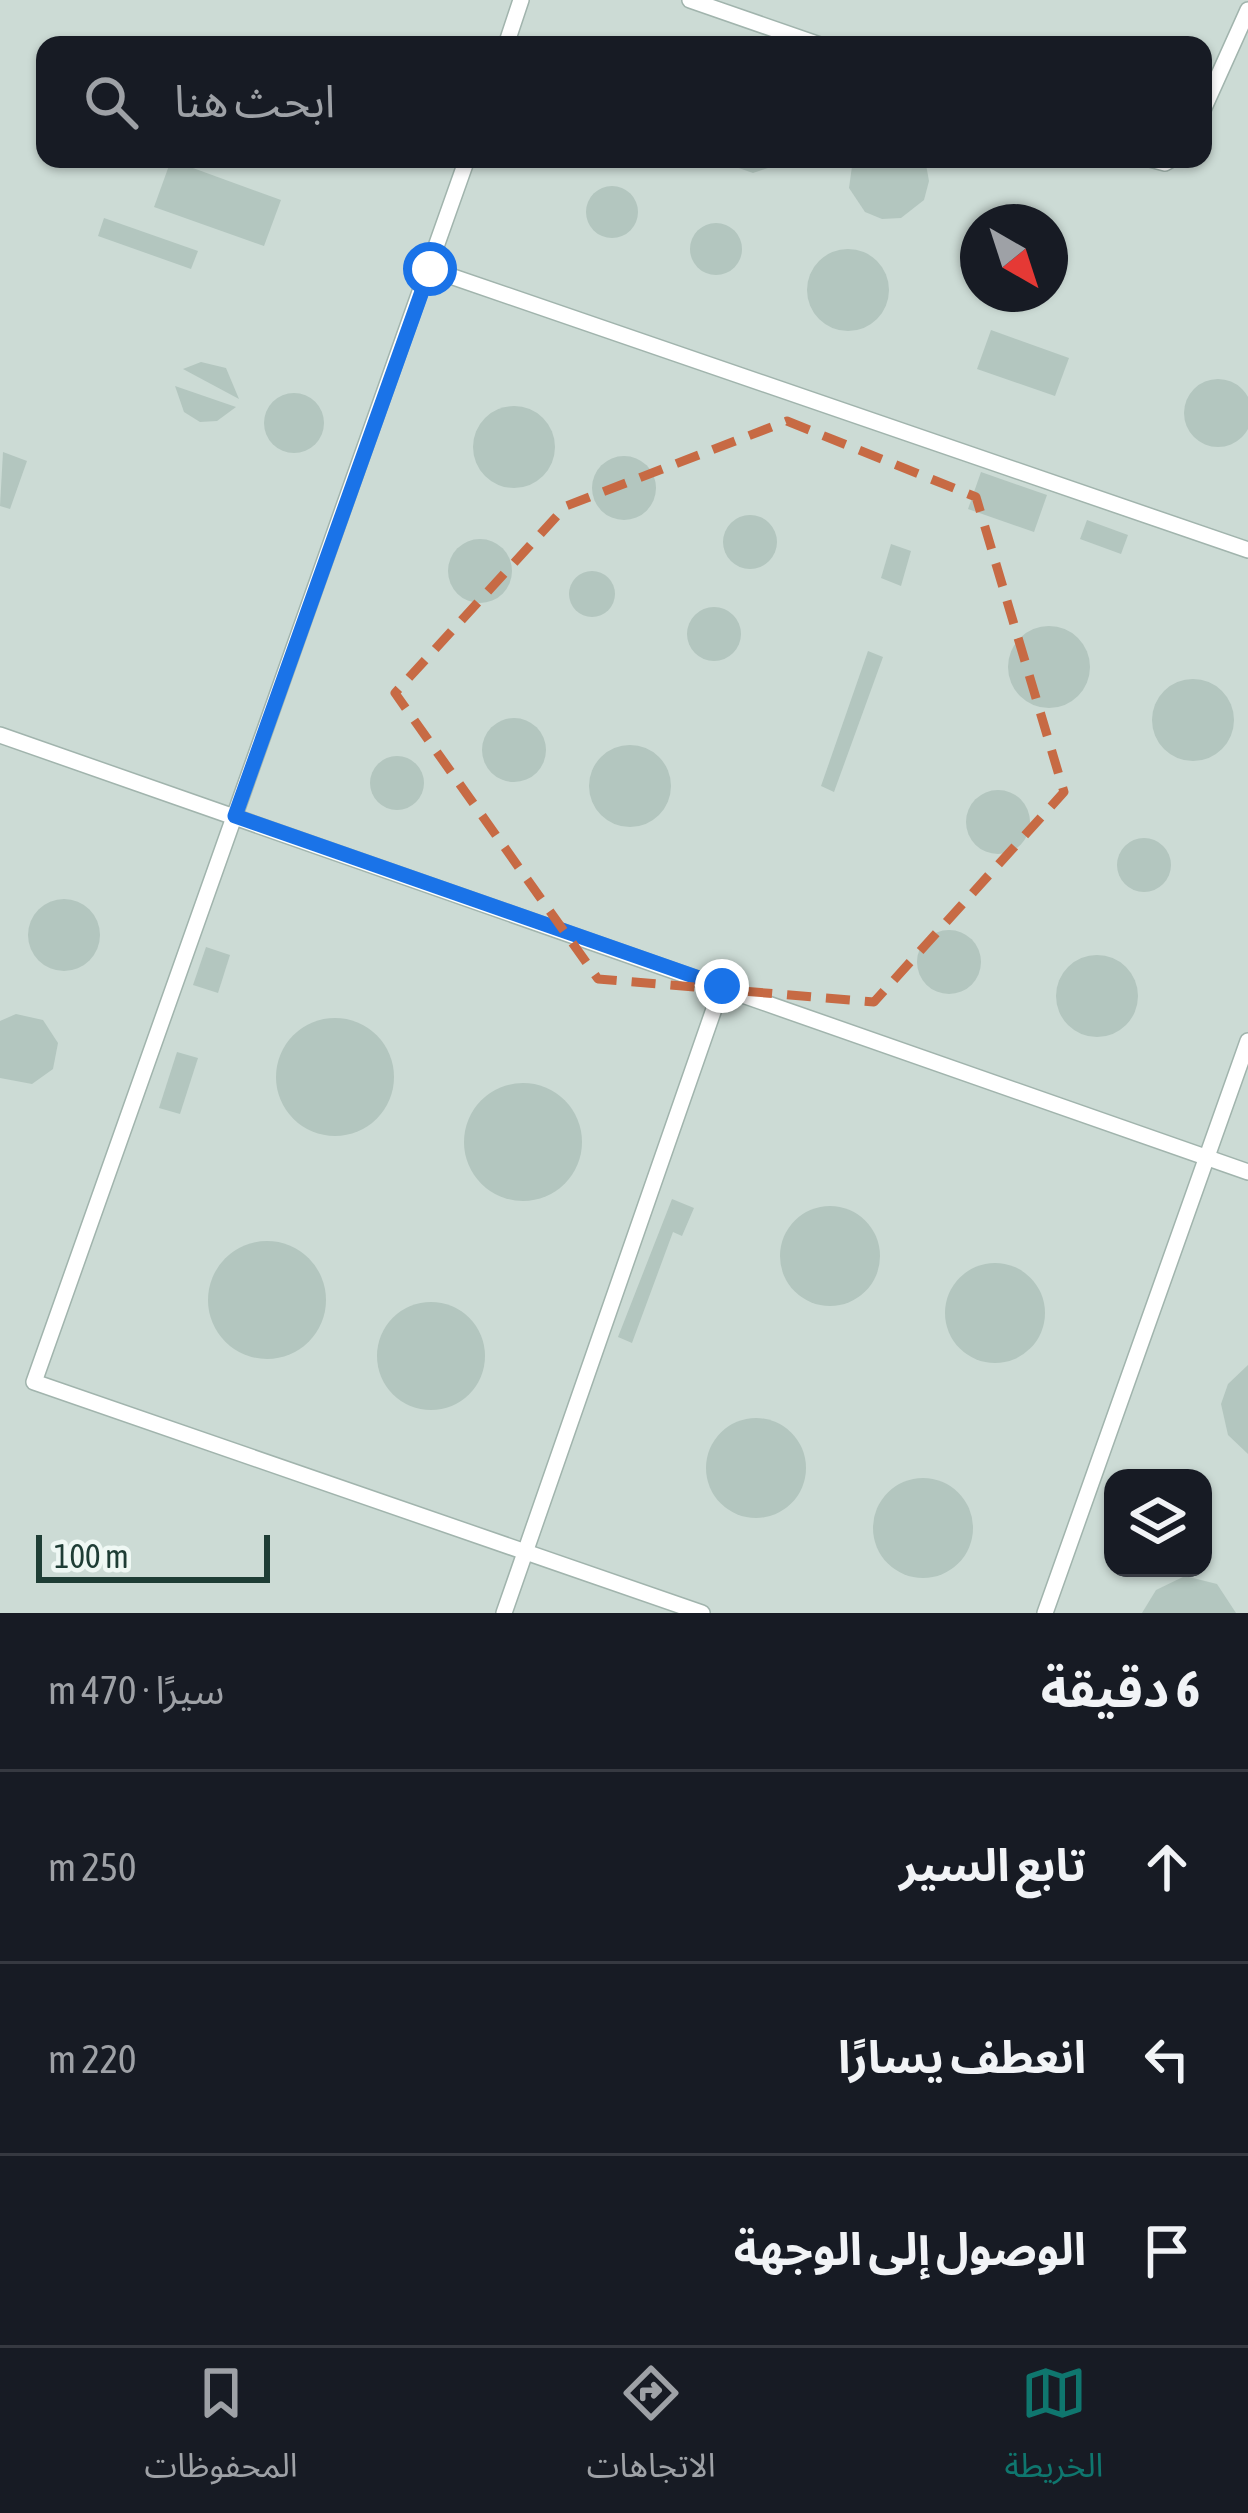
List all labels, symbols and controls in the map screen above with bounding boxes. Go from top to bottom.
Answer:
search box [36,36,1212,168]
icon: search [78,69,144,135]
text: ابحث هنا [174,75,335,127]
north arrow [960,204,1068,312]
route start [403,242,457,296]
route end [695,959,749,1013]
map controls [1104,1469,1212,1577]
button: layers [1104,1469,1212,1577]
scale bar [36,1529,270,1582]
text: 100 m [54,1537,129,1575]
text: 6 دقيقة [1041,1659,1200,1718]
text: سيرًا · 470 m [48,1668,224,1712]
icon: ahead [1134,1834,1200,1900]
text: تابع السير [899,1839,1086,1891]
text: 250 m [48,1845,136,1889]
icon: left [1134,2026,1200,2092]
text: انعطف يسارًا [838,2031,1086,2083]
text: 220 m [48,2037,136,2081]
icon: arrive [1134,2218,1200,2284]
text: الوصول إلى الوجهة [734,2223,1086,2275]
tab: المحفوظات [145,2360,298,2501]
tab: الاتجاهات [587,2360,716,2501]
tab: الخريطة [1005,2360,1103,2501]

